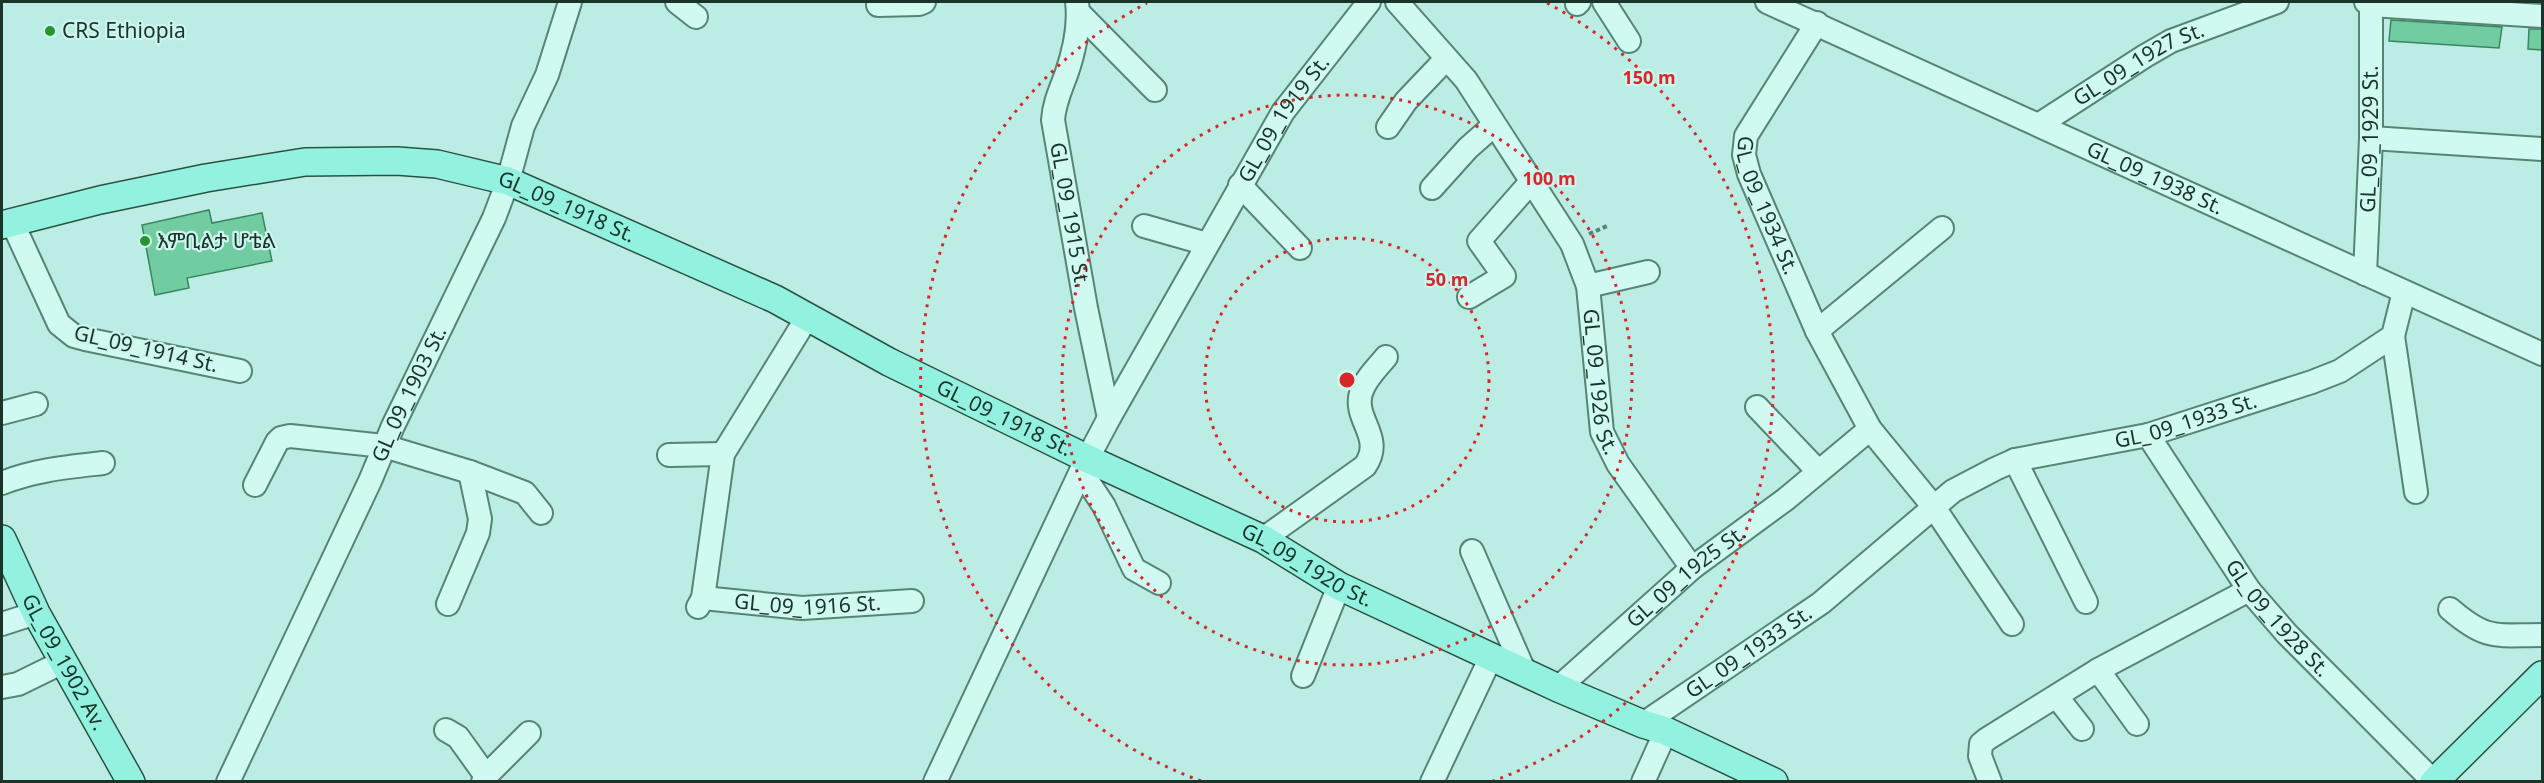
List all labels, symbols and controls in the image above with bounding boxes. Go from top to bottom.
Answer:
street label: GL_09_1927 St. [2067,15,2208,112]
place label: CRS Ethiopia [62,16,186,44]
marker: CRS Ethiopia [43,24,57,38]
street label: GL_09_1919 St. [1231,49,1335,187]
text: 150 m [1622,65,1676,89]
street label: GL_09_1929 St. [2353,65,2384,213]
street label: GL_09_1938 St. [2082,134,2228,220]
street label: GL_09_1934 St. [1730,135,1806,279]
street label: GL_09_1915 St. [1044,140,1097,290]
street label: GL_09_1918 St. [496,164,640,249]
text: 100 m [1522,166,1576,190]
place label: እምቢልታ ሆቴል [157,226,276,254]
marker: እምቢልታ ሆቴል [138,234,152,248]
text: 50 m [1426,267,1468,291]
street label: GL_09_1926 St. [1577,307,1626,459]
street label: GL_09_1914 St. [71,318,221,378]
street label: GL_09_1903 St. [364,321,452,466]
centre of rings [1337,370,1357,390]
street label: GL_09_1918 St. [932,372,1077,462]
street label: GL_09_1933 St. [2112,386,2260,454]
street label: GL_09_1920 St. [1237,516,1378,613]
street label: GL_09_1925 St. [1620,518,1751,633]
street label: GL_09_1928 St. [2220,554,2337,683]
street label: GL_09_1916 St. [733,586,882,621]
street label: GL_09_1902 Av. [16,589,114,735]
street label: GL_09_1933 St. [1680,598,1817,704]

